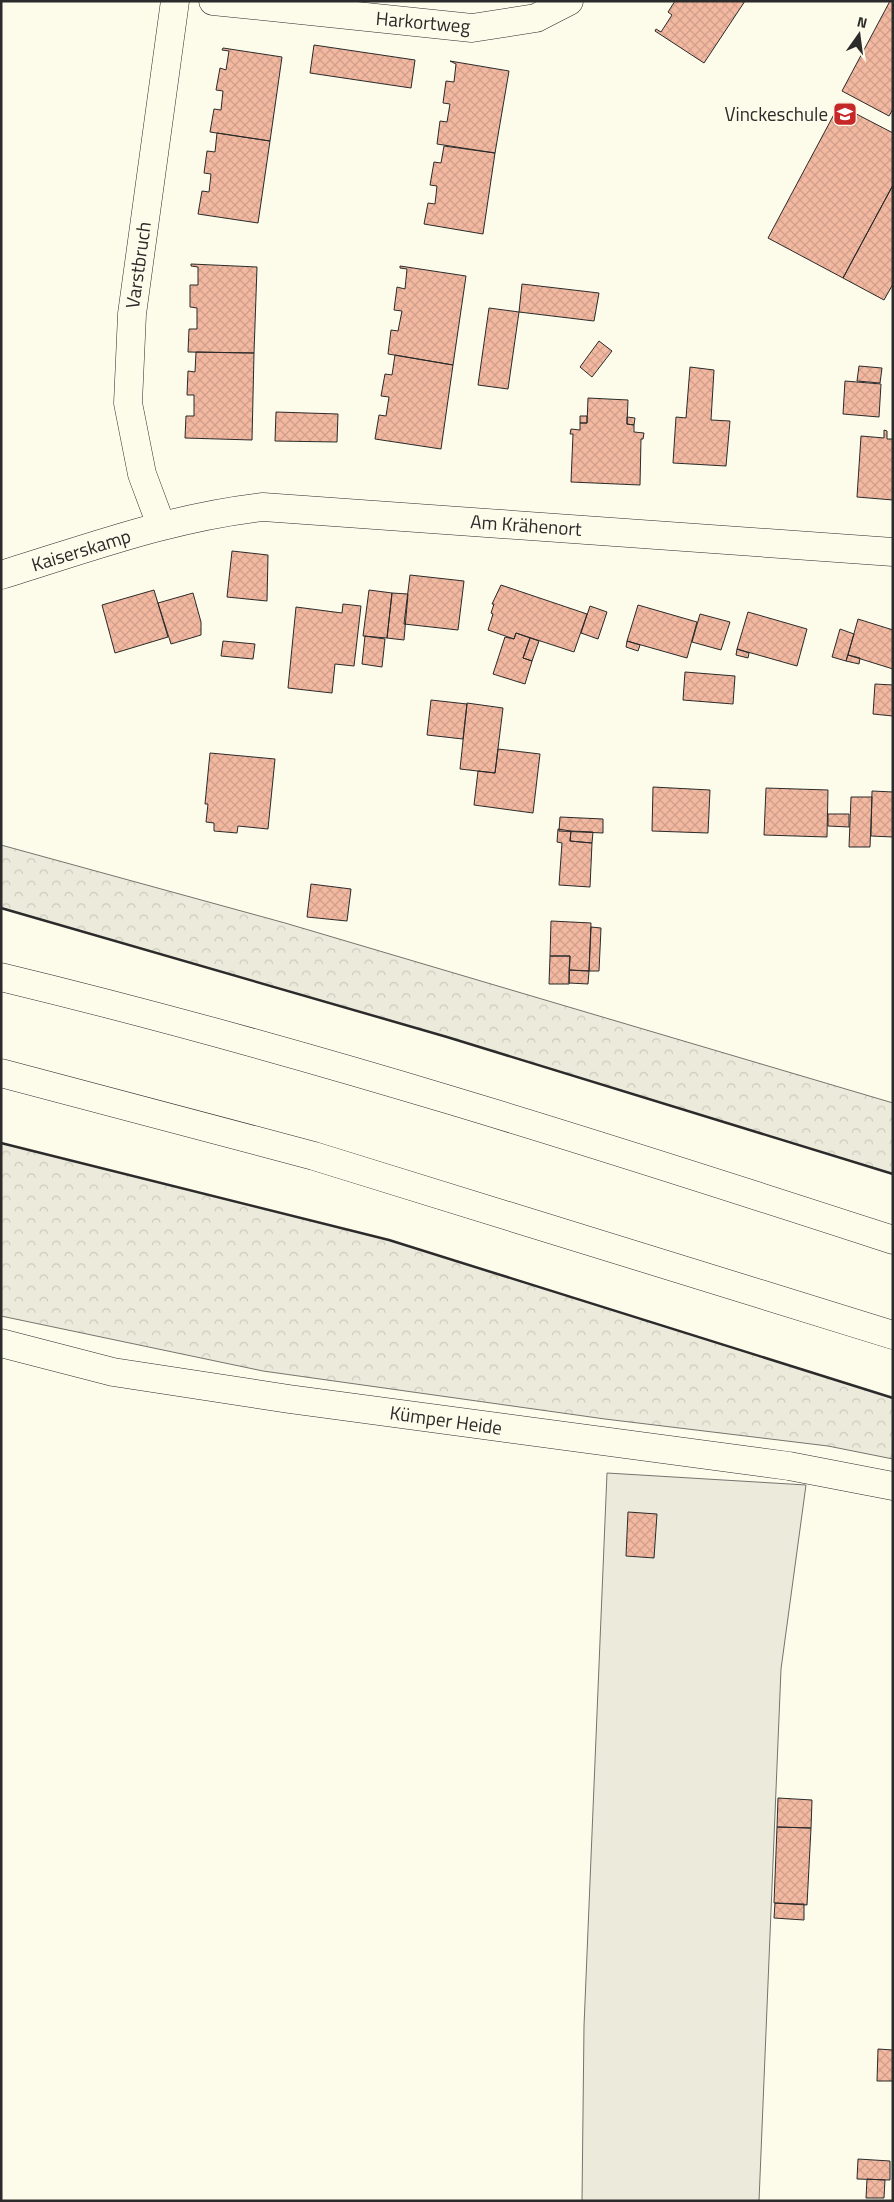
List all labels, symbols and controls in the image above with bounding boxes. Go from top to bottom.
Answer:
street label: Harkortweg [375,3,472,40]
north arrow [834,10,884,60]
text: N [855,11,870,33]
place label: Vinckeschule [724,99,828,128]
school or university icon: Vinckeschule [832,101,858,127]
street label: Varstbruch [117,220,158,310]
street label: Am Krähenort [469,506,583,543]
street label: Kaiserskamp [27,521,134,578]
street label: Kümper Heide [388,1397,504,1442]

